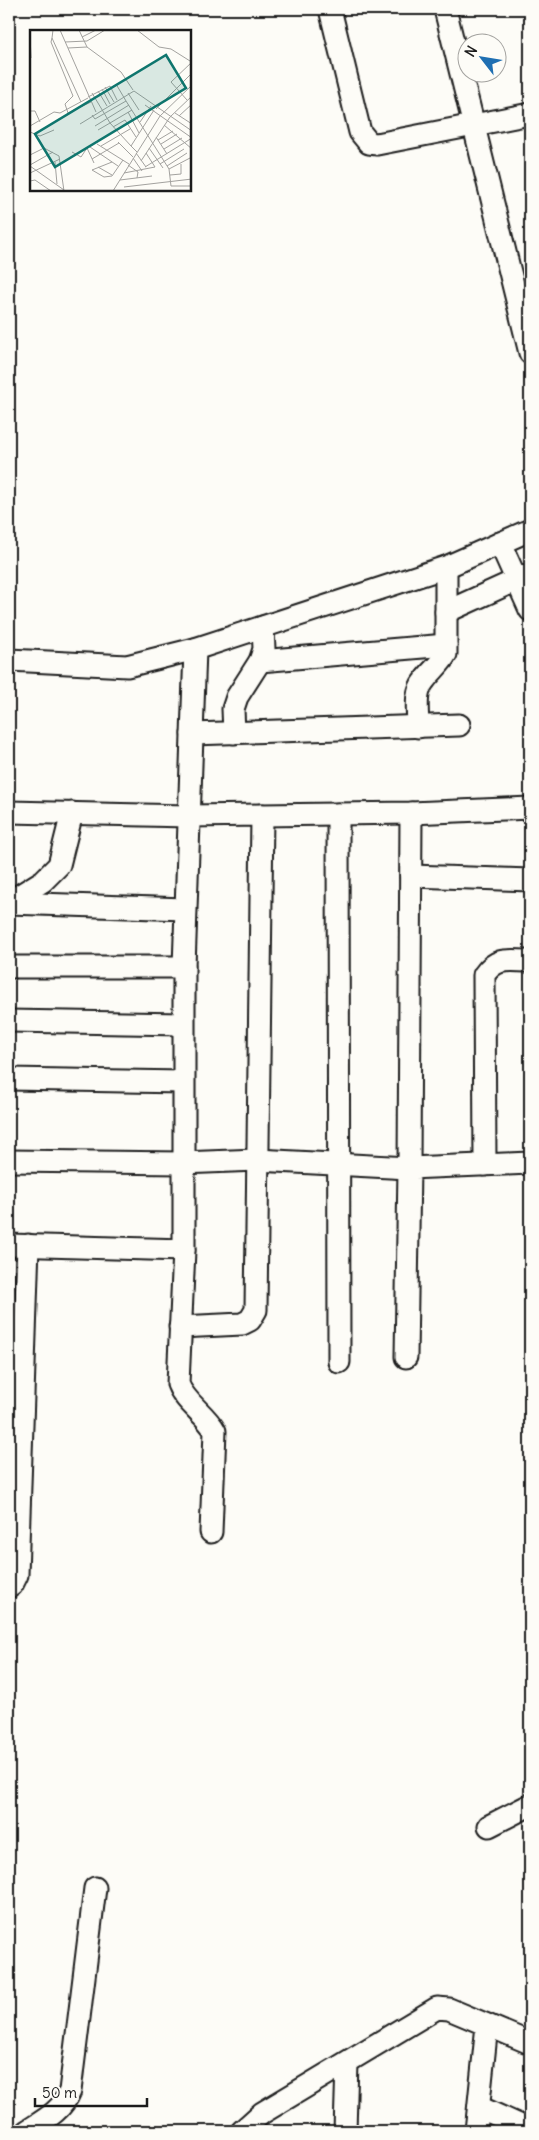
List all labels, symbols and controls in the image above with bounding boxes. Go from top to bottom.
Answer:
inset map [30,30,191,191]
north arrow [456,32,506,82]
text: N [461,43,481,60]
scale bar [35,2075,148,2107]
text: 50 m [42,2083,77,2102]

